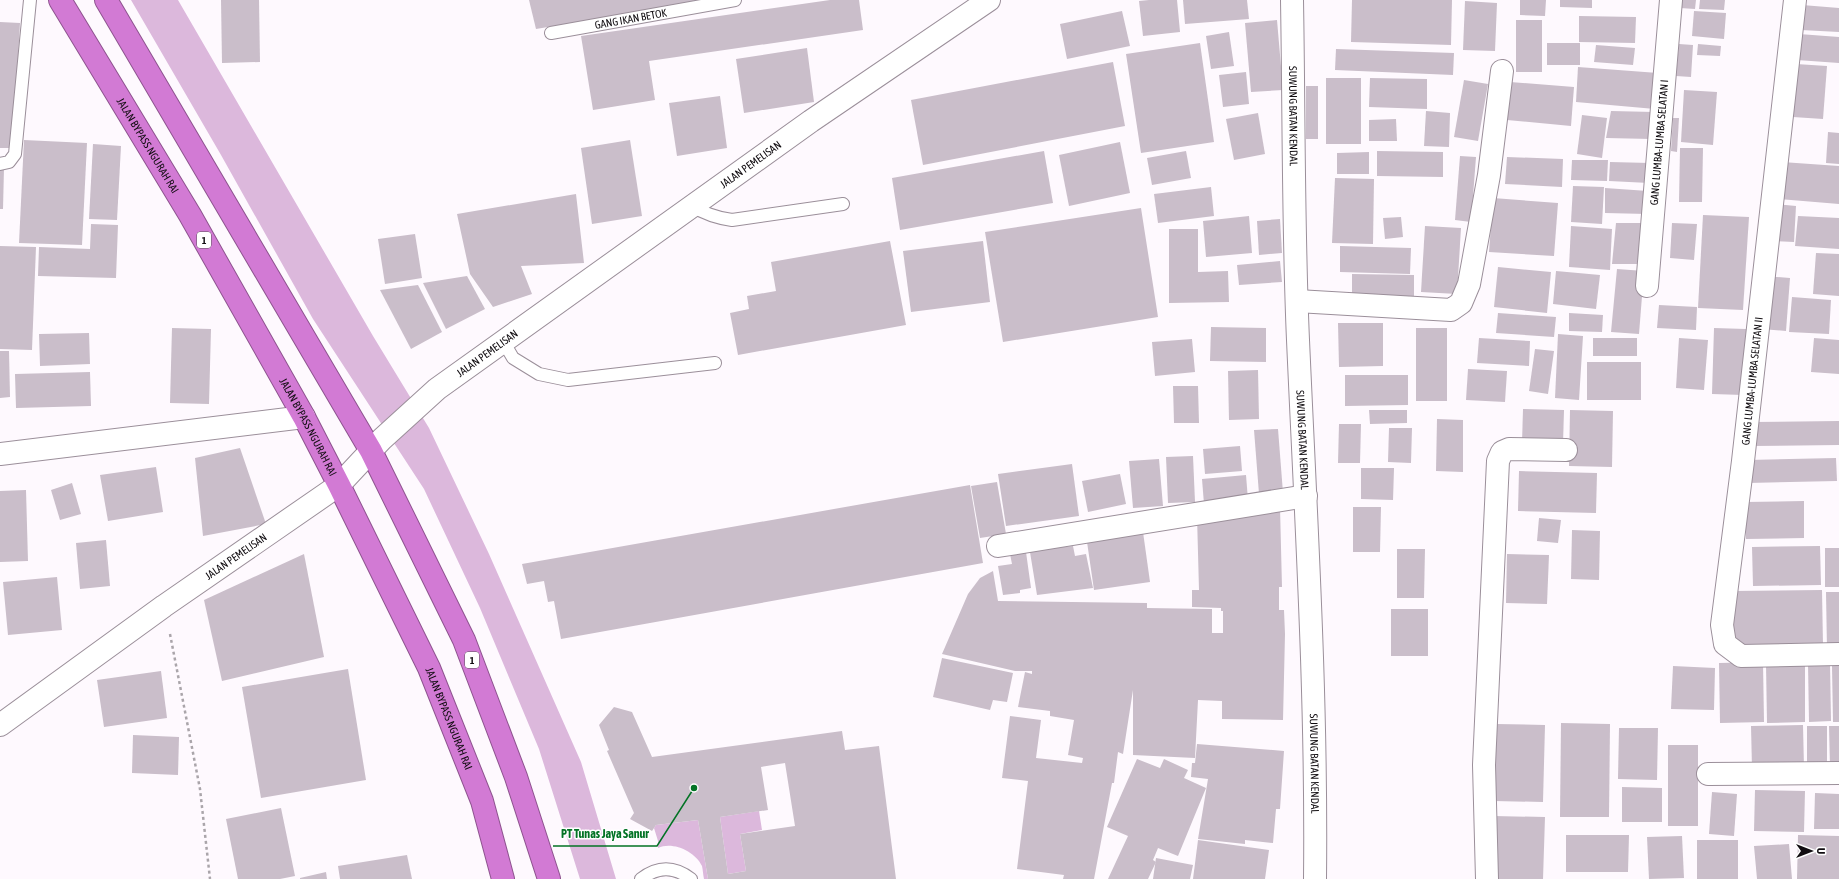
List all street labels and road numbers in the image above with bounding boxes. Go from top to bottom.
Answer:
street label: GANG IKAN BETOK [594,6,668,31]
street label: SUWUNG BATAN KENDAL [1287,66,1300,167]
street label: GANG LUMBA-LUMBA SELATAN I [1648,79,1670,206]
street label: JALAN BYPASS NGURAH RAI [115,96,181,195]
street label: JALAN PEMELISAN [718,138,783,190]
road number: 1 [197,232,211,248]
street label: GANG LUMBA-LUMBA SELATAN II [1739,316,1765,446]
street label: JALAN PEMELISAN [454,327,520,379]
street label: JALAN BYPASS NGURAH RAI [277,376,339,478]
street label: SUWUNG BATAN KENDAL [1294,390,1311,491]
street label: JALAN PEMELISAN [203,531,269,582]
road number: 1 [465,652,479,668]
street label: JALAN BYPASS NGURAH RAI [423,666,475,771]
street label: SUWUNG BATAN KENDAL [1308,714,1321,814]

